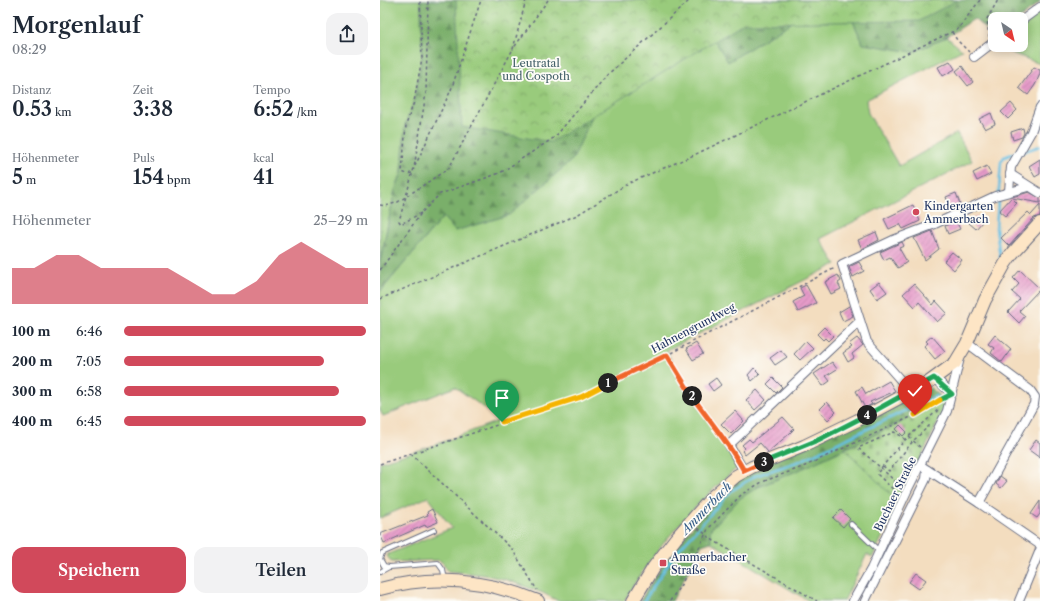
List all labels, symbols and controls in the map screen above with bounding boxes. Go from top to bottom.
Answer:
text: Morgenlauf [12,12,141,39]
north arrow [988,12,1028,52]
map controls [988,12,1028,52]
button: share [326,13,368,55]
text: 08:29 [12,41,47,57]
park label: Leutratal und Cospoth [502,56,570,83]
text: Distanz [12,83,51,97]
text: Zeit [133,83,154,97]
text: Tempo [253,83,290,97]
text: 0.53 [12,97,52,121]
text: 3:38 [133,97,173,121]
text: 6:52 [253,97,294,121]
text: km [52,105,72,119]
text: /km [294,105,317,119]
text: Höhenmeter [12,151,79,165]
text: Puls [133,151,155,165]
text: kcal [253,151,274,165]
text: 5 [12,165,23,189]
text: 154 [133,165,164,189]
text: 41 [253,165,274,189]
text: m [23,173,36,187]
text: bpm [164,173,191,187]
place label: Kindergarten Ammerbach [923,199,993,226]
marker: Kindergarten Ammerbach [911,207,921,217]
text: Höhenmeter [12,212,91,228]
text: 25–29 m [313,212,368,228]
street label: Hahnengrundweg [648,300,738,356]
text: 100 m [12,323,51,339]
text: 6:46 [76,323,102,339]
text: 200 m [12,353,52,369]
text: 7:05 [76,353,101,369]
pin: 1 [598,373,618,393]
pin [898,374,932,415]
text: 1 [606,376,610,390]
icon: check [904,380,926,402]
pin [485,381,519,422]
text: 300 m [12,383,52,399]
text: 6:58 [76,383,102,399]
pin: 2 [682,386,702,406]
icon: arrive [491,387,513,409]
text: 2 [689,389,695,403]
pin: 4 [857,405,877,425]
text: 4 [864,408,870,422]
text: 400 m [12,413,52,429]
text: 6:45 [76,413,102,429]
pin: 3 [754,452,774,472]
street label: Buchaer Straße [871,454,919,534]
text: 3 [761,455,767,469]
water label: Ammerbach [676,479,735,539]
button: Speichern [12,547,186,593]
button: Teilen [194,547,368,593]
place label: Ammerbacher Straße [670,550,747,577]
marker: Ammerbacher Straße [658,558,668,568]

